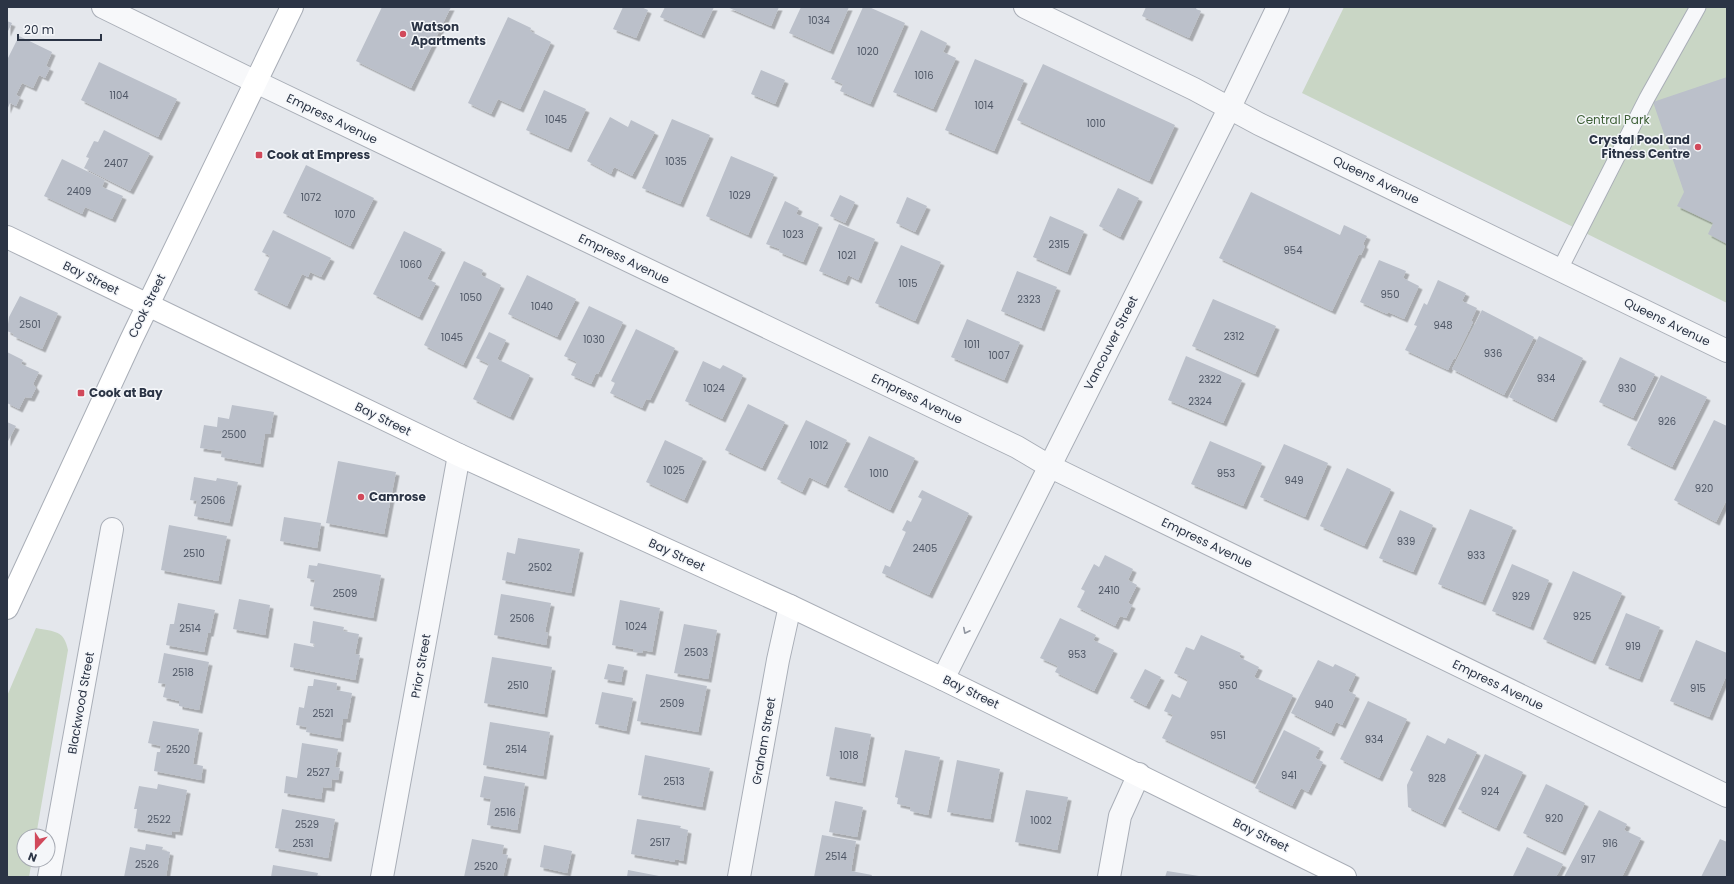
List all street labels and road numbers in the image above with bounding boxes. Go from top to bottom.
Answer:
street label: Empress Avenue [284,89,381,148]
street label: Queens Avenue [1330,151,1422,208]
street label: Empress Avenue [576,229,673,288]
street label: Bay Street [60,257,122,298]
street label: Cook Street [124,271,169,341]
street label: Vancouver Street [1079,293,1142,393]
street label: Queens Avenue [1621,293,1713,350]
street label: Empress Avenue [869,369,966,428]
street label: Bay Street [352,398,414,439]
street label: Empress Avenue [1159,513,1256,572]
street label: Bay Street [646,534,708,575]
street label: Prior Street [407,632,435,699]
street label: Blackwood Street [63,650,98,755]
street label: Empress Avenue [1450,655,1547,714]
street label: Bay Street [940,671,1002,712]
street label: Graham Street [747,696,780,786]
street label: Bay Street [1230,814,1292,855]

